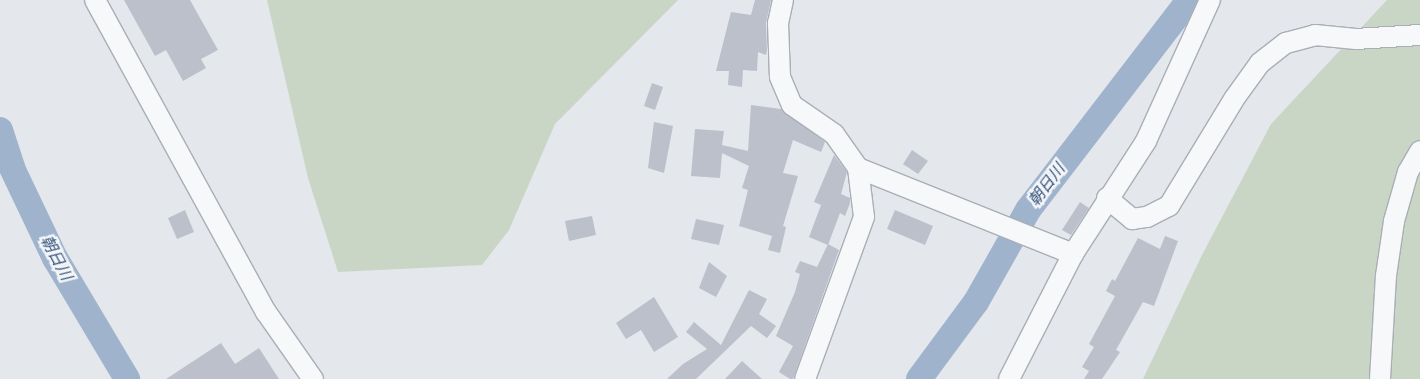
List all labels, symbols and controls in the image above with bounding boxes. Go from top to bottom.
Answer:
water label: 朝日川 [1025,160,1069,210]
water label: 朝日川 [36,232,76,284]

